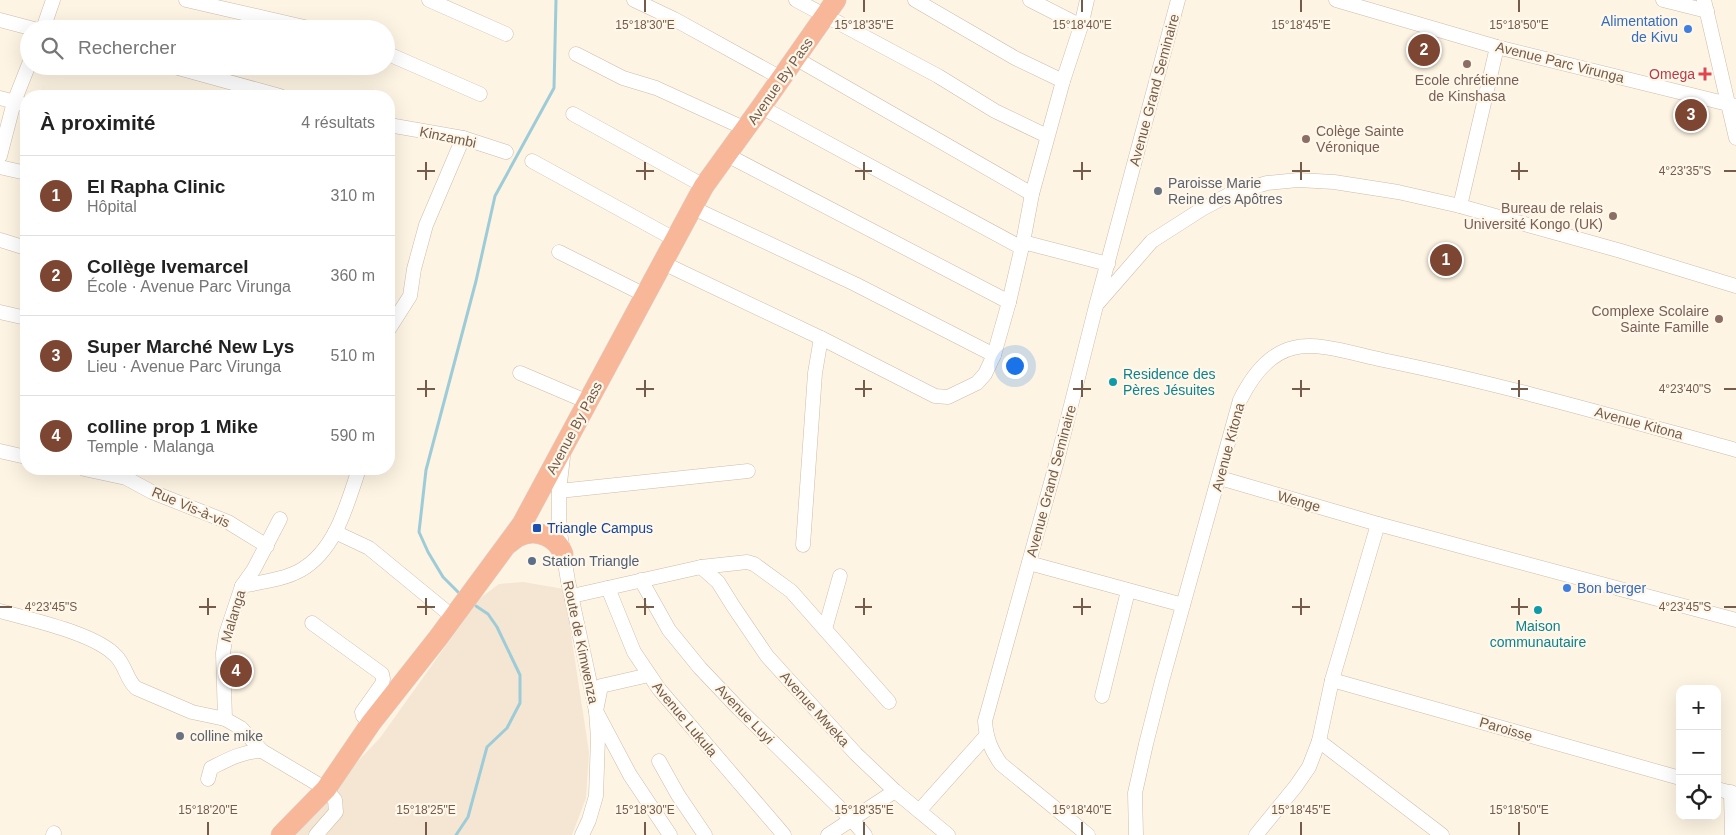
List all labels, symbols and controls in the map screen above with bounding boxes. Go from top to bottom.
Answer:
street label: Avenue Grand Seminaire [1126,12,1182,168]
place label: Alimentation de Kivu [1601,13,1678,45]
text: 15°18'30"E [615,18,675,32]
text: 15°18'35"E [834,18,894,32]
text: 15°18'40"E [1052,18,1112,32]
text: 15°18'45"E [1271,18,1331,32]
text: 15°18'50"E [1489,18,1549,32]
search box [20,20,395,75]
marker: Alimentation de Kivu [1682,23,1694,35]
pin: 2 [1408,31,1440,69]
icon: search [38,34,66,62]
street label: Avenue By Pass [744,34,816,128]
text: Rechercher [78,37,176,58]
street label: Avenue Parc Virunga [1494,38,1626,86]
marker: Ecole chrétienne de Kinshasa [1461,58,1473,70]
place label: Omega [1649,66,1695,82]
marker: Omega [1699,68,1711,80]
place label: Ecole chrétienne de Kinshasa [1415,72,1519,104]
pin: 3 [1675,96,1707,134]
text: À proximité [40,111,156,134]
text: 4 résultats [301,114,375,131]
street label: Kinzambi [418,123,478,151]
place label: Colège Sainte Véronique [1316,123,1404,155]
marker: Colège Sainte Véronique [1300,133,1312,145]
text: 4°23'35"S [1659,164,1711,178]
place label: Paroisse Marie Reine des Apôtres [1168,175,1282,207]
text: El Rapha Clinic [87,176,225,197]
marker: Paroisse Marie Reine des Apôtres [1152,185,1164,197]
text: 1 [52,187,60,204]
text: 310 m [331,187,375,204]
text: Hôpital [87,198,137,215]
place label: Bureau de relais Université Kongo (UK) [1464,200,1603,232]
marker: Bureau de relais Université Kongo (UK) [1607,210,1619,222]
pin: 1 [1430,241,1462,279]
text: Collège Ivemarcel [87,256,249,277]
text: 2 [52,267,60,284]
text: 360 m [331,267,375,284]
text: École · Avenue Parc Virunga [87,278,291,295]
place label: Complexe Scolaire Sainte Famille [1592,303,1709,335]
marker: Complexe Scolaire Sainte Famille [1713,313,1725,325]
text: Super Marché New Lys [87,336,294,357]
text: 3 [52,347,60,364]
text: 510 m [331,347,375,364]
your location [1002,353,1028,379]
text: Lieu · Avenue Parc Virunga [87,358,281,375]
place label: Residence des Pères Jésuites [1123,366,1216,398]
marker: Residence des Pères Jésuites [1107,376,1119,388]
street label: Avenue By Pass [543,379,605,477]
text: 4°23'40"S [1659,382,1711,396]
street label: Avenue Kitona [1209,401,1248,493]
street label: Avenue Grand Seminaire [1023,403,1079,559]
street label: Avenue Kitona [1593,404,1685,443]
text: colline prop 1 Mike [87,416,258,437]
text: 4 [52,427,60,444]
text: 590 m [331,427,375,444]
text: Temple · Malanga [87,438,214,455]
street label: Rue Vis-à-vis [150,483,232,531]
street label: Wenge [1276,487,1323,515]
place label: Triangle Campus [547,520,653,536]
marker: Triangle Campus [531,522,543,534]
place label: Station Triangle [542,553,639,569]
marker: Station Triangle [526,555,538,567]
street label: Route de Kimwenza [560,579,602,705]
place label: Bon berger [1577,580,1647,596]
marker: Bon berger [1561,582,1573,594]
street label: Malanga [217,588,249,644]
text: 4°23'45"S [25,600,77,614]
text: 4°23'45"S [1659,600,1711,614]
marker: Maison communautaire [1532,604,1544,616]
place label: Maison communautaire [1490,618,1586,650]
pin: 4 [220,652,252,690]
street label: Avenue Mweka [777,668,853,750]
street label: Avenue Lukula [649,678,721,760]
street label: Avenue Luyi [713,681,777,747]
map controls [1676,685,1721,820]
button: + [1676,685,1721,730]
street label: Paroisse [1478,714,1535,744]
place label: colline mike [190,728,263,744]
marker: colline mike [174,730,186,742]
button: − [1676,730,1721,775]
button: locate [1676,775,1721,820]
text: 15°18'20"E [178,803,238,817]
text: 15°18'25"E [396,803,456,817]
text: 15°18'30"E [615,803,675,817]
text: 15°18'35"E [834,803,894,817]
text: 15°18'40"E [1052,803,1112,817]
text: 15°18'45"E [1271,803,1331,817]
text: 15°18'50"E [1489,803,1549,817]

